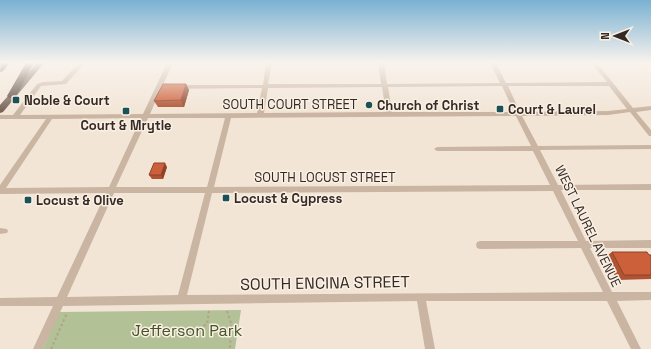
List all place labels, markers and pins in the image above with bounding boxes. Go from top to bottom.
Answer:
place label: Noble & Court [24,92,110,109]
marker: Noble & Court [11,95,21,105]
place label: Church of Christ [377,97,480,114]
marker: Church of Christ [364,100,374,110]
place label: Court & Laurel [508,101,596,118]
marker: Court & Laurel [495,104,505,114]
marker: Court & Mrytle [121,106,131,116]
place label: Court & Mrytle [80,117,172,134]
place label: Locust & Cypress [234,190,342,207]
place label: Locust & Olive [36,192,124,209]
marker: Locust & Cypress [221,193,231,203]
marker: Locust & Olive [23,195,33,205]

